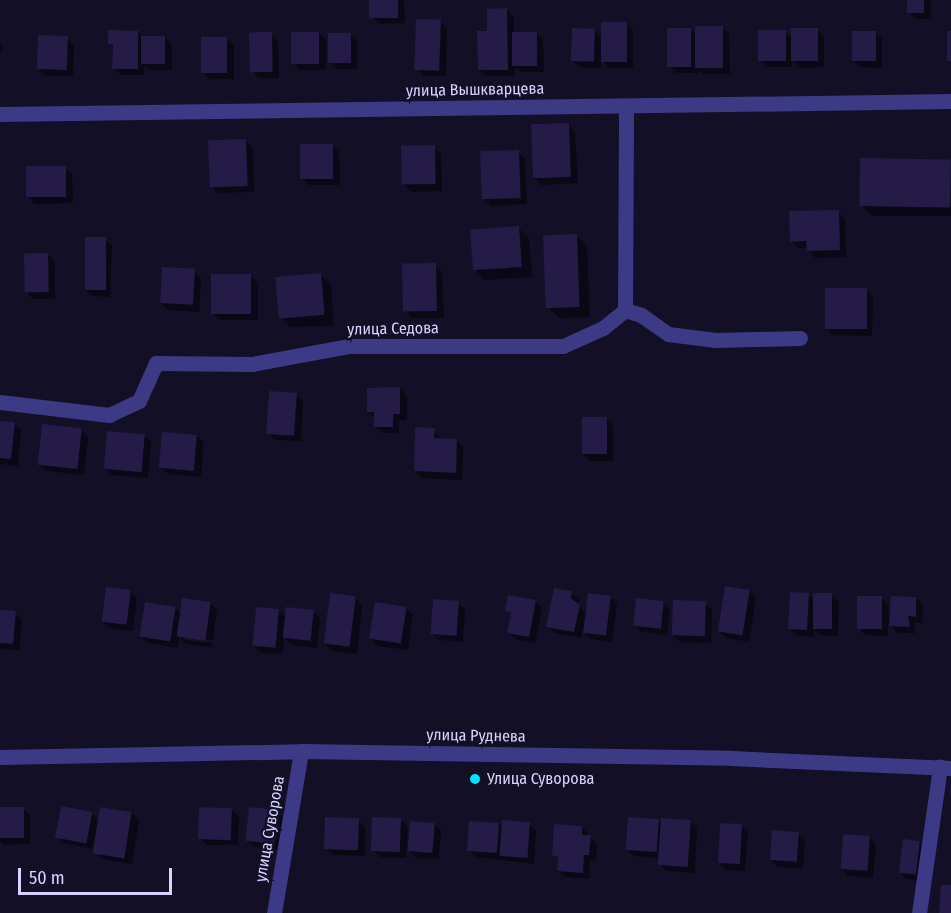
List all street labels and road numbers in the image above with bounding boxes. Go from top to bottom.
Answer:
street label: улица Вышкварцева [406,79,544,101]
street label: улица Седова [347,319,439,339]
street label: улица Руднева [426,726,526,746]
street label: улица Суворова [251,774,289,884]

